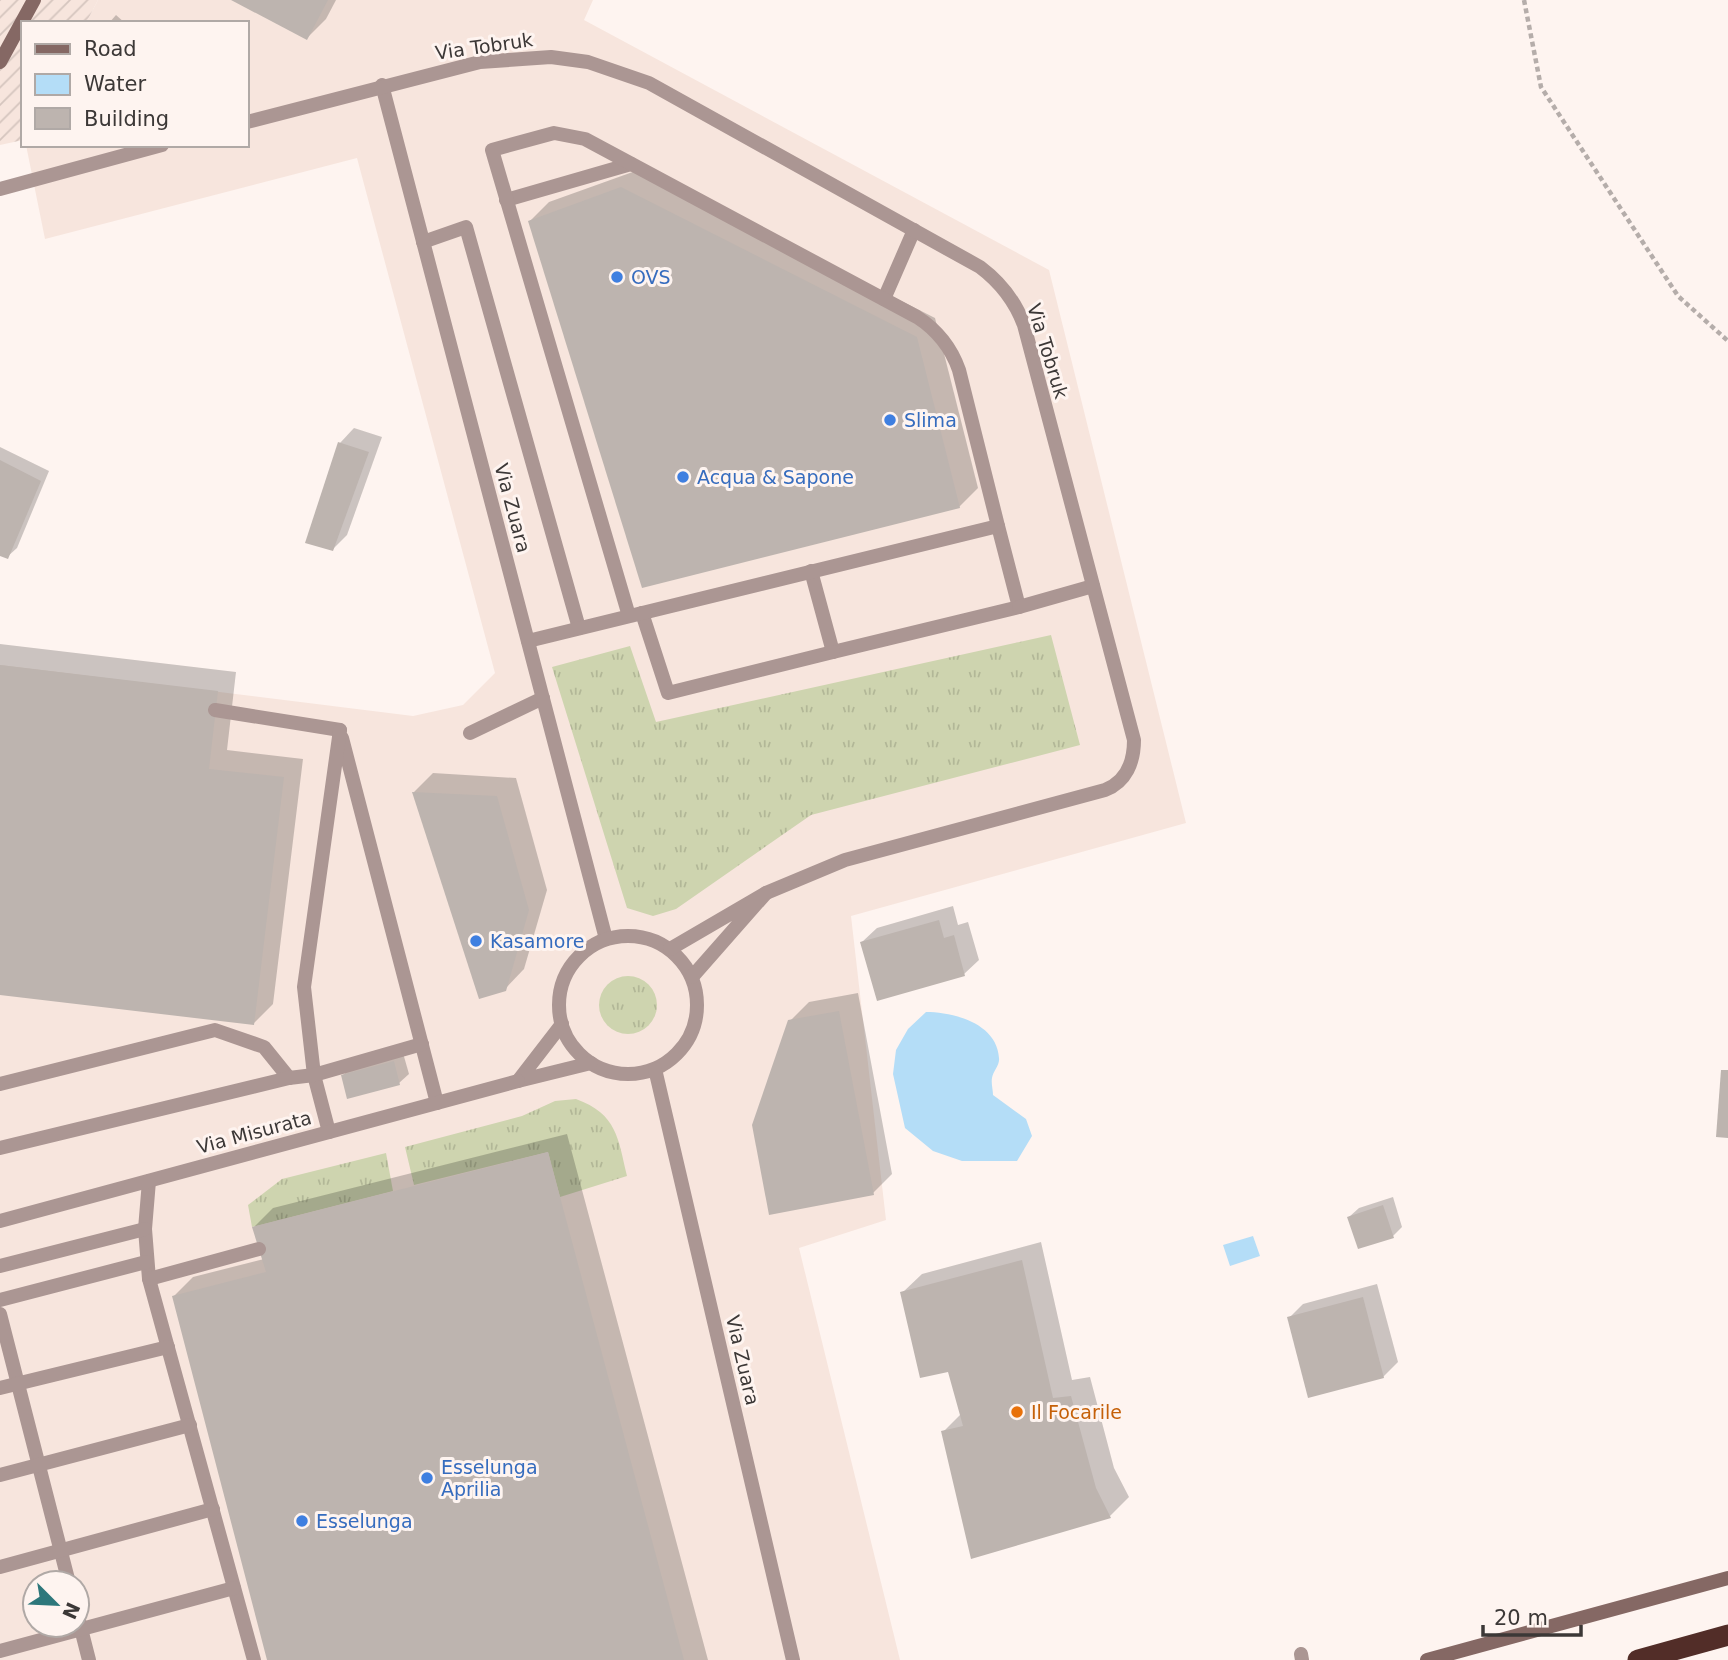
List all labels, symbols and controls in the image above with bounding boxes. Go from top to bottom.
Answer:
legend [21,21,248,147]
street label: Via Tobruk [434,28,534,64]
text: Road [84,37,137,61]
text: Water [84,72,146,96]
text: Building [84,107,169,131]
place label: OVS [631,266,671,288]
marker: OVS [609,269,625,285]
street label: Via Tobruk [1023,301,1073,401]
place label: Slima [904,409,957,431]
marker: Slima [882,412,898,428]
street label: Via Zuara [491,461,535,555]
place label: Acqua & Sapone [697,466,854,488]
marker: Acqua & Sapone [675,469,691,485]
place label: Kasamore [490,930,585,952]
marker: Kasamore [468,933,484,949]
street label: Via Misurata [194,1106,314,1158]
street label: Via Zuara [722,1313,764,1407]
place label: Il Focarile [1031,1401,1122,1423]
marker: Il Focarile [1009,1404,1025,1420]
place label: Esselunga Aprilia [441,1456,538,1500]
marker: Esselunga Aprilia [419,1470,435,1486]
place label: Esselunga [316,1510,413,1532]
marker: Esselunga [294,1513,310,1529]
north arrow [21,1569,91,1639]
scale bar [1483,1594,1581,1638]
text: N [58,1599,85,1623]
text: 20 m [1494,1606,1548,1630]

